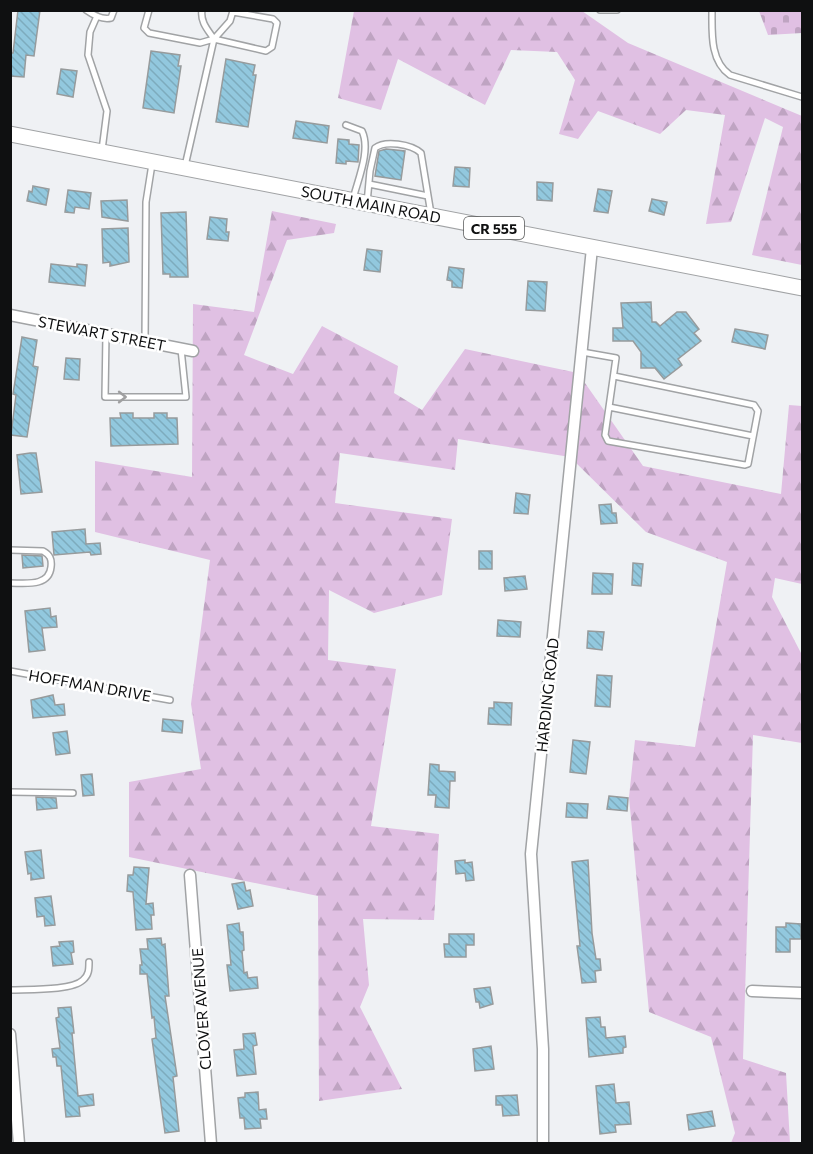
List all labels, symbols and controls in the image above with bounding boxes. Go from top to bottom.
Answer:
street label: SOUTH MAIN ROAD [300,182,442,226]
road number: CR 555 [464,217,524,239]
street label: STEWART STREET [37,312,168,354]
one-way arrow [117,391,126,403]
street label: HARDING ROAD [532,637,562,753]
street label: HOFFMAN DRIVE [27,665,153,705]
street label: CLOVER AVENUE [188,947,214,1071]

